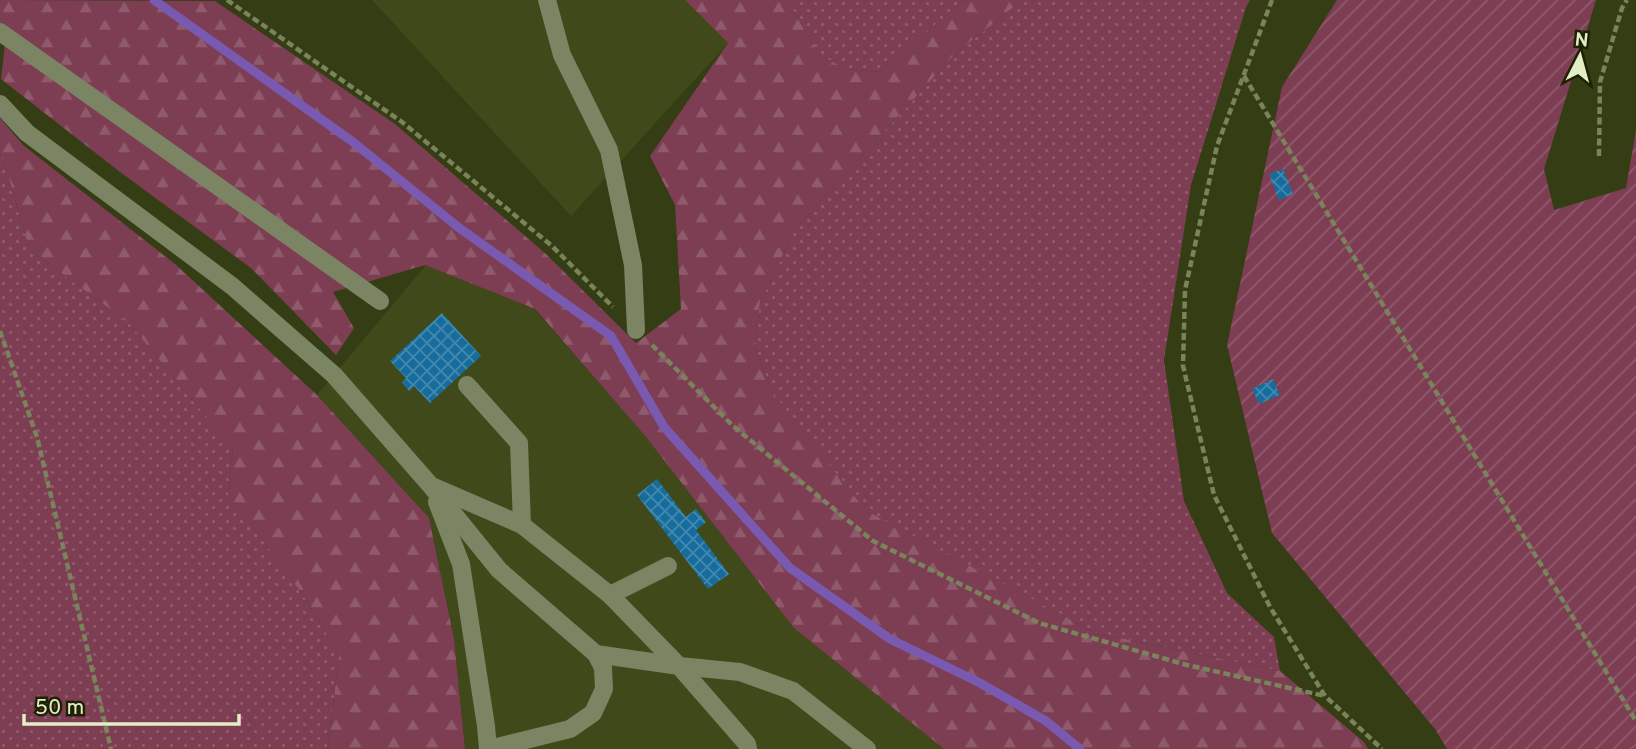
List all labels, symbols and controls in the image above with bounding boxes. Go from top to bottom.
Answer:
north arrow [1545,21,1615,91]
text: N [1574,28,1590,54]
scale bar [24,682,240,726]
text: 50 m [35,695,84,722]

